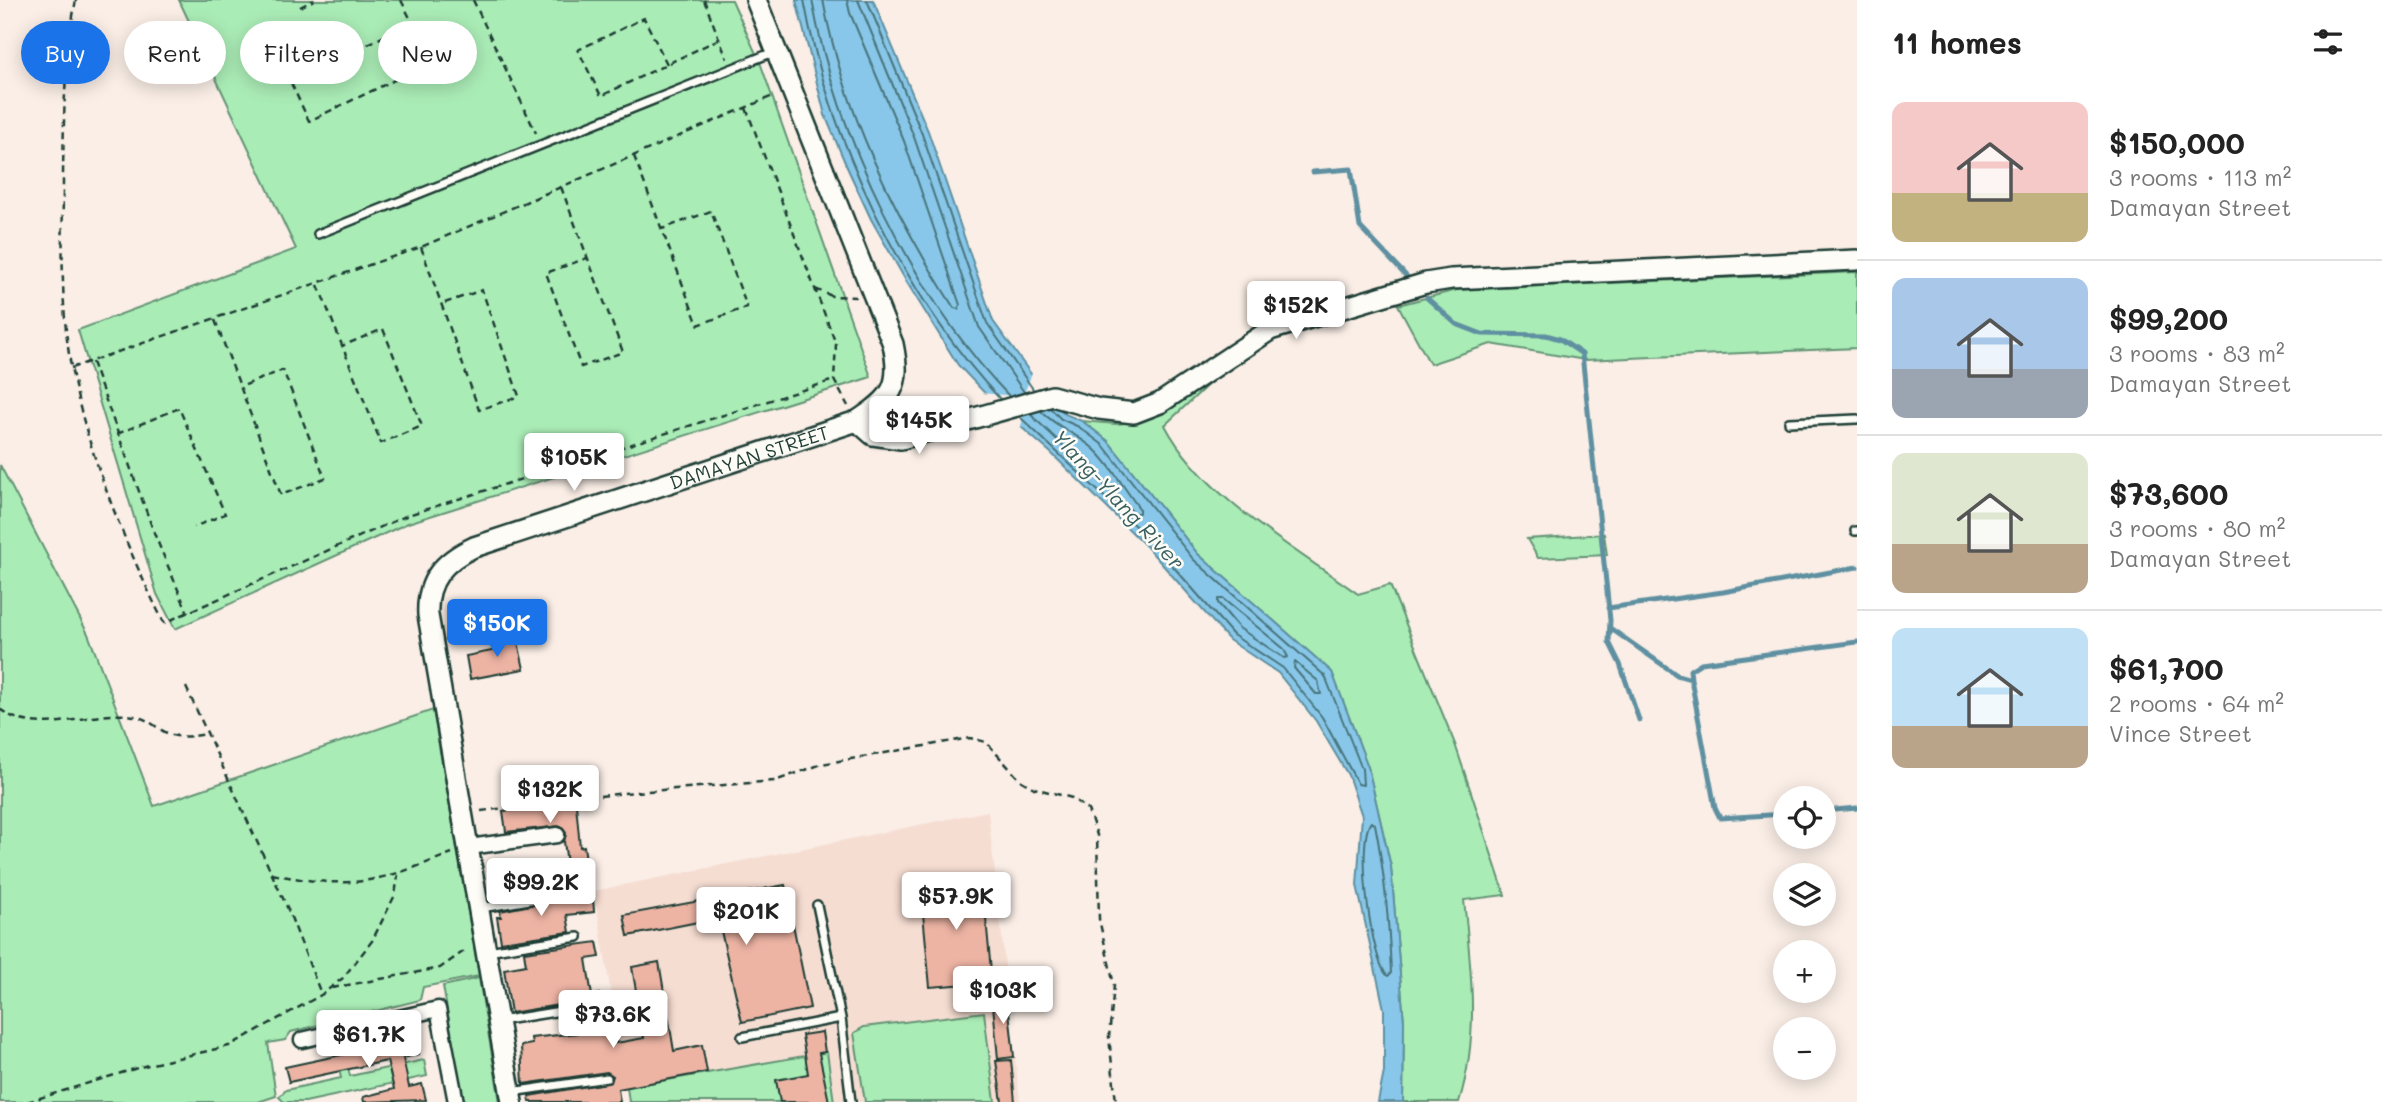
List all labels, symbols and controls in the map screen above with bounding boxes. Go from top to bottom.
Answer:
chip: Buy [21,21,110,84]
chip: Rent [124,21,226,84]
chip: Filters [240,21,364,84]
chip: New [378,21,477,84]
text: 11 homes [1892,22,2022,62]
icon: filters [2309,23,2347,61]
text: $150,000 [2109,122,2245,162]
icon: home [1948,130,2032,214]
text: 3 rooms · 113 m² [2109,162,2291,192]
text: Damayan Street [2109,192,2291,222]
pin: $152K [1247,282,1345,341]
text: $152K [1263,289,1329,319]
text: $99,200 [2109,298,2228,338]
icon: home [1948,306,2032,390]
text: 3 rooms · 83 m² [2109,338,2285,368]
text: Damayan Street [2109,368,2291,398]
pin: $145K [870,396,968,456]
text: $145K [885,404,953,434]
street label: DAMAYAN STREET [666,419,832,494]
water label: Ylang-Ylang River [1047,423,1191,575]
pin: $105K [525,434,623,493]
text: $105K [540,441,608,471]
text: $73,600 [2109,473,2228,513]
icon: home [1948,481,2032,565]
text: 3 rooms · 80 m² [2109,513,2285,543]
text: Damayan Street [2109,543,2291,573]
pin: $150K [448,600,546,659]
text: $150K [463,607,531,637]
text: $61,700 [2109,648,2223,688]
icon: home [1948,656,2032,740]
text: 2 rooms · 64 m² [2109,688,2284,718]
text: Vince Street [2109,718,2252,748]
pin: $132K [501,766,599,825]
text: $132K [517,773,583,803]
map controls [1773,786,1836,1080]
button: locate [1773,786,1836,849]
pin: $99.2K [484,858,598,918]
button: layers [1773,863,1836,926]
text: $99.2K [503,866,579,896]
pin: $57.9K [899,872,1013,932]
text: $57.9K [918,880,994,910]
pin: $201K [697,888,795,947]
text: $201K [712,895,780,925]
button: + [1773,940,1836,1003]
pin: $103K [954,967,1052,1026]
text: $103K [969,974,1037,1004]
pin: $73.6K [556,990,670,1050]
text: $73.6K [575,998,651,1028]
pin: $61.7K [312,1010,426,1070]
button: − [1773,1017,1836,1080]
text: $61.7K [332,1018,406,1048]

